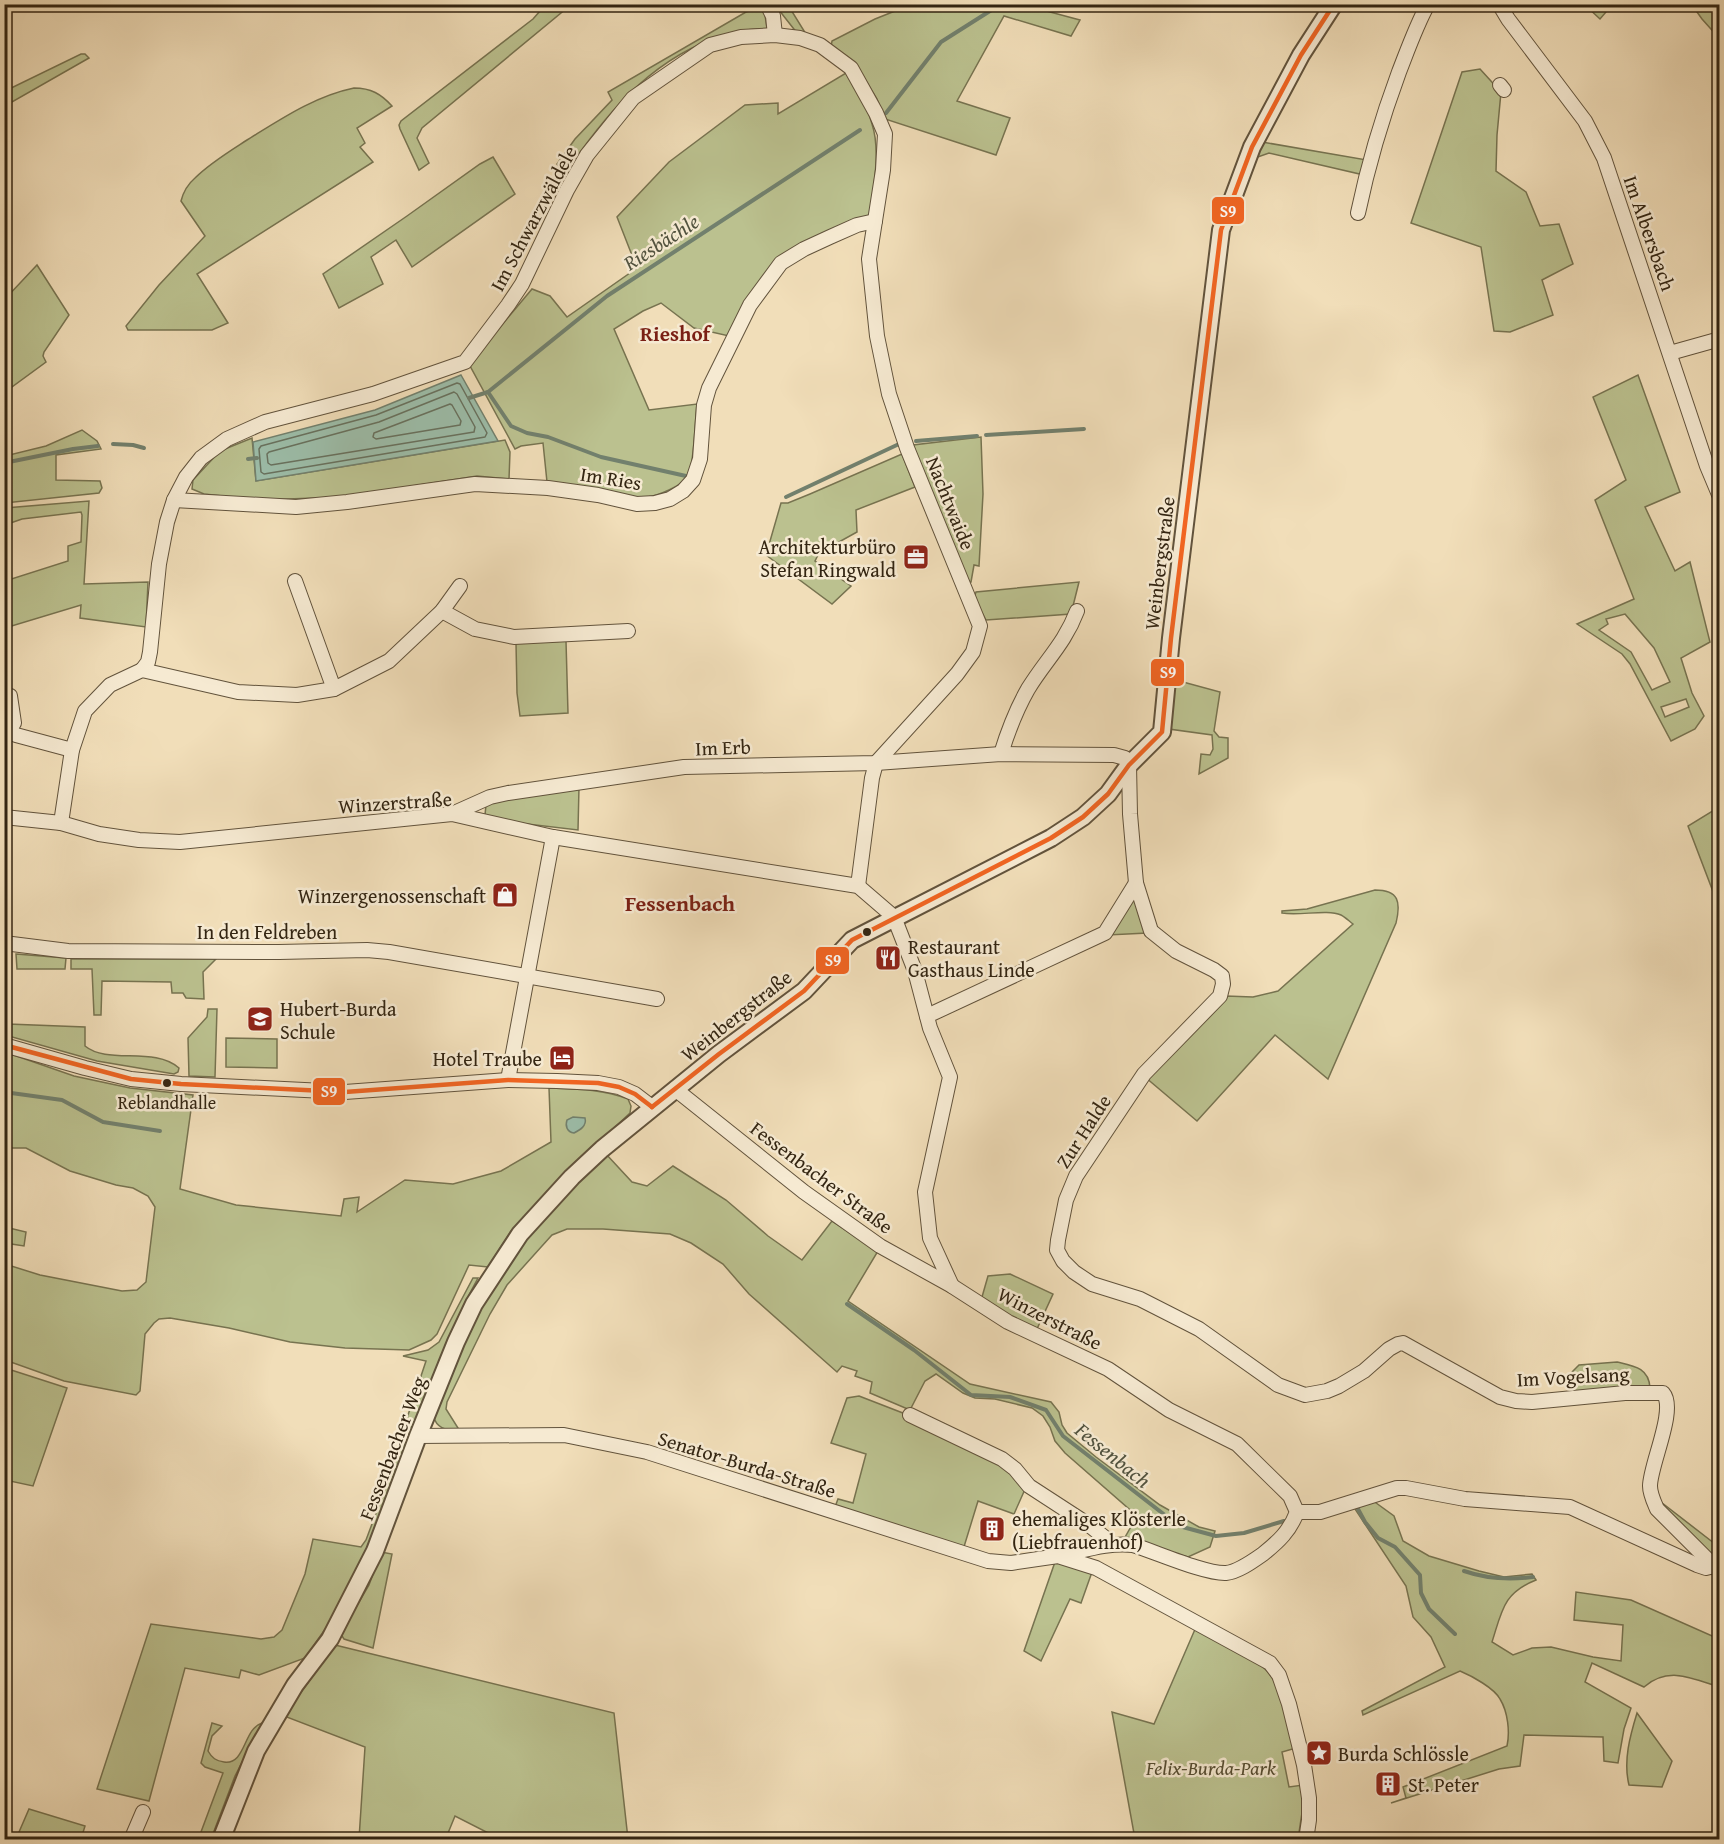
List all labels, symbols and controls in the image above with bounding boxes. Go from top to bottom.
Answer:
street label: Im Schwarzwäldele [482,140,584,296]
street label: Im Albersbach [1617,171,1683,295]
line badge: S9 [1211,196,1245,225]
text: S9 [1220,199,1236,223]
water label: Riesbächle [616,206,705,279]
district label: Rieshof [640,318,713,349]
street label: Nachtwaide [919,452,983,554]
street label: Im Ries [578,459,644,497]
street label: Weinbergstraße [1136,495,1182,631]
place label: Architekturbüro Stefan Ringwald [758,532,896,584]
office icon: Architekturbüro Stefan Ringwald [901,542,931,572]
line badge: S9 [1150,658,1185,687]
text: S9 [1160,660,1176,684]
street label: Im Erb [695,732,751,762]
street label: Winzerstraße [337,784,453,820]
shop icon: Winzergenossenschaft [490,880,520,910]
place label: Winzergenossenschaft [298,881,486,910]
district label: Fessenbach [625,887,735,919]
street label: In den Feldreben [197,917,337,946]
unlabelled marker [861,926,873,938]
place label: Restaurant Gasthaus Linde [908,932,1035,984]
restaurant icon: Restaurant Gasthaus Linde [873,943,903,973]
line badge: S9 [815,946,850,975]
text: S9 [825,948,841,972]
street label: Weinbergstraße [674,962,798,1068]
place label: Hubert-Burda Schule [280,994,397,1046]
school or university icon: Hubert-Burda Schule [245,1004,275,1034]
hotel icon: Hotel Traube [547,1043,577,1073]
place label: Hotel Traube [433,1044,542,1073]
marker: Reblandhalle [161,1077,173,1089]
line badge: S9 [312,1077,346,1106]
text: S9 [321,1079,337,1103]
place label: Reblandhalle [118,1089,216,1116]
street label: Zur Halde [1048,1089,1118,1173]
street label: Fessenbacher Straße [745,1114,899,1240]
street label: Winzerstraße [993,1279,1107,1357]
street label: Im Vogelsang [1516,1359,1630,1393]
street label: Fessenbacher Weg [351,1372,433,1524]
water label: Fessenbach [1068,1414,1158,1496]
street label: Senator-Burda-Straße [654,1423,840,1505]
place label: ehemaliges Klösterle (Liebfrauenhof) [1012,1504,1186,1556]
building icon: ehemaliges Klösterle (Liebfrauenhof) [977,1514,1007,1544]
place icon: Burda Schlössle [1304,1738,1334,1768]
place label: Burda Schlössle [1338,1739,1469,1768]
park label: Felix-Burda-Park [1145,1753,1277,1782]
building icon: St. Peter [1373,1769,1403,1799]
place label: St. Peter [1408,1770,1479,1799]

